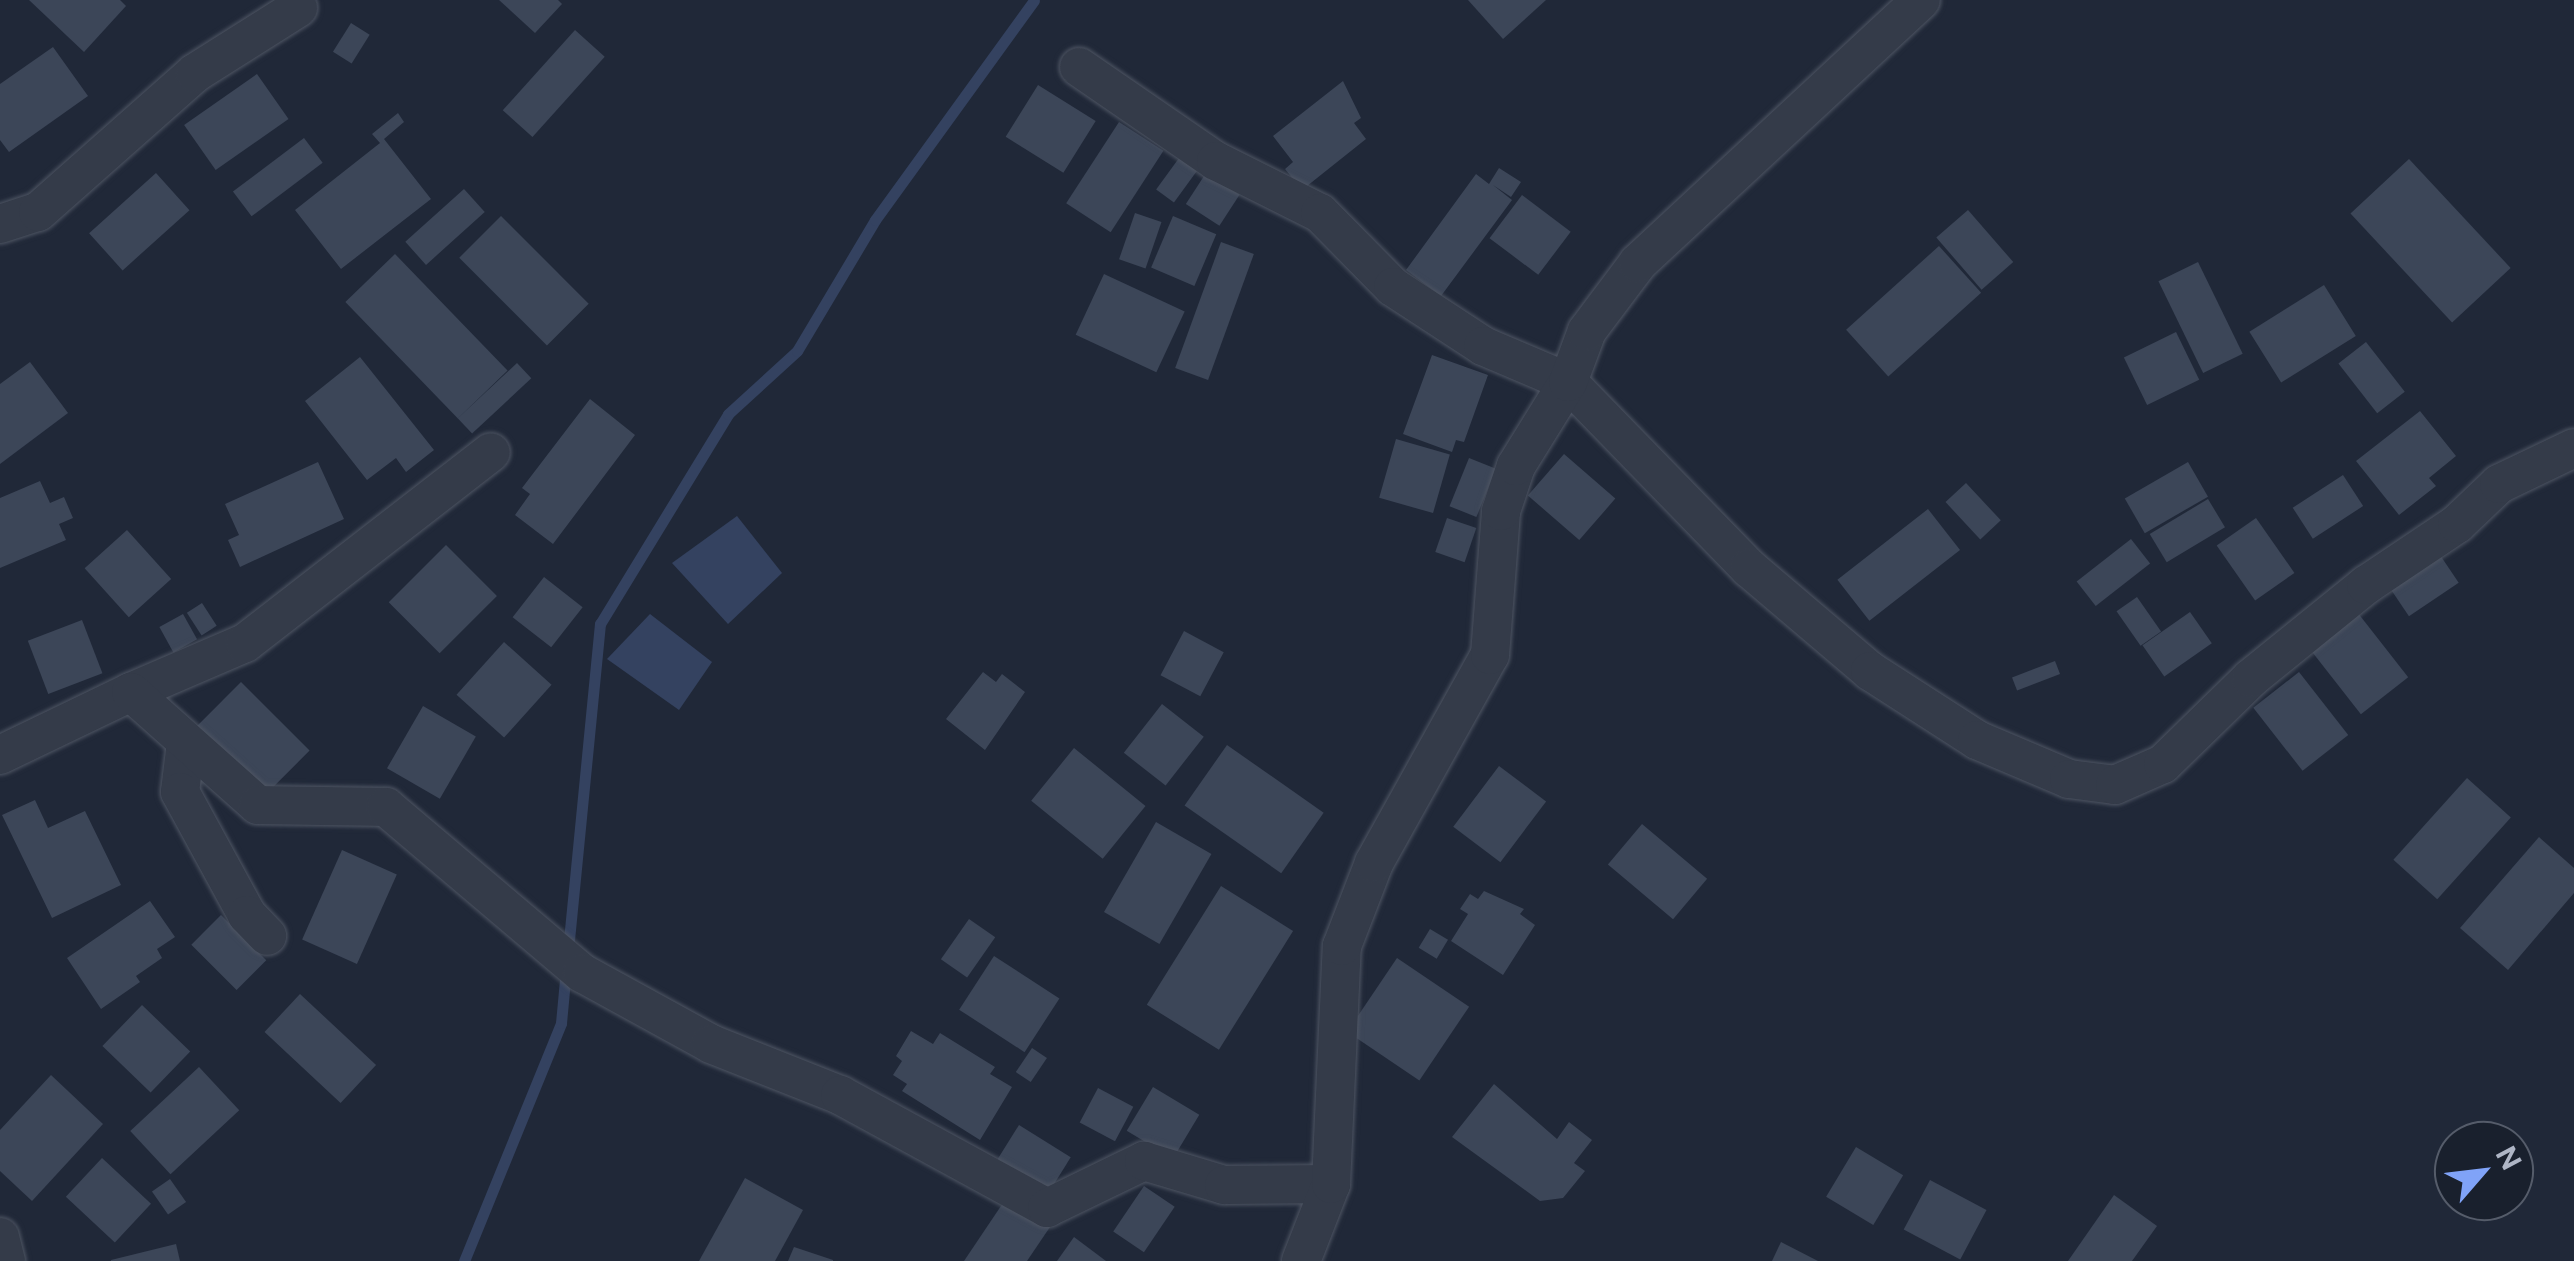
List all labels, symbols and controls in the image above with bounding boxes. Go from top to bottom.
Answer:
north arrow [2434,1121,2534,1221]
text: N [2489,1140,2529,1175]

